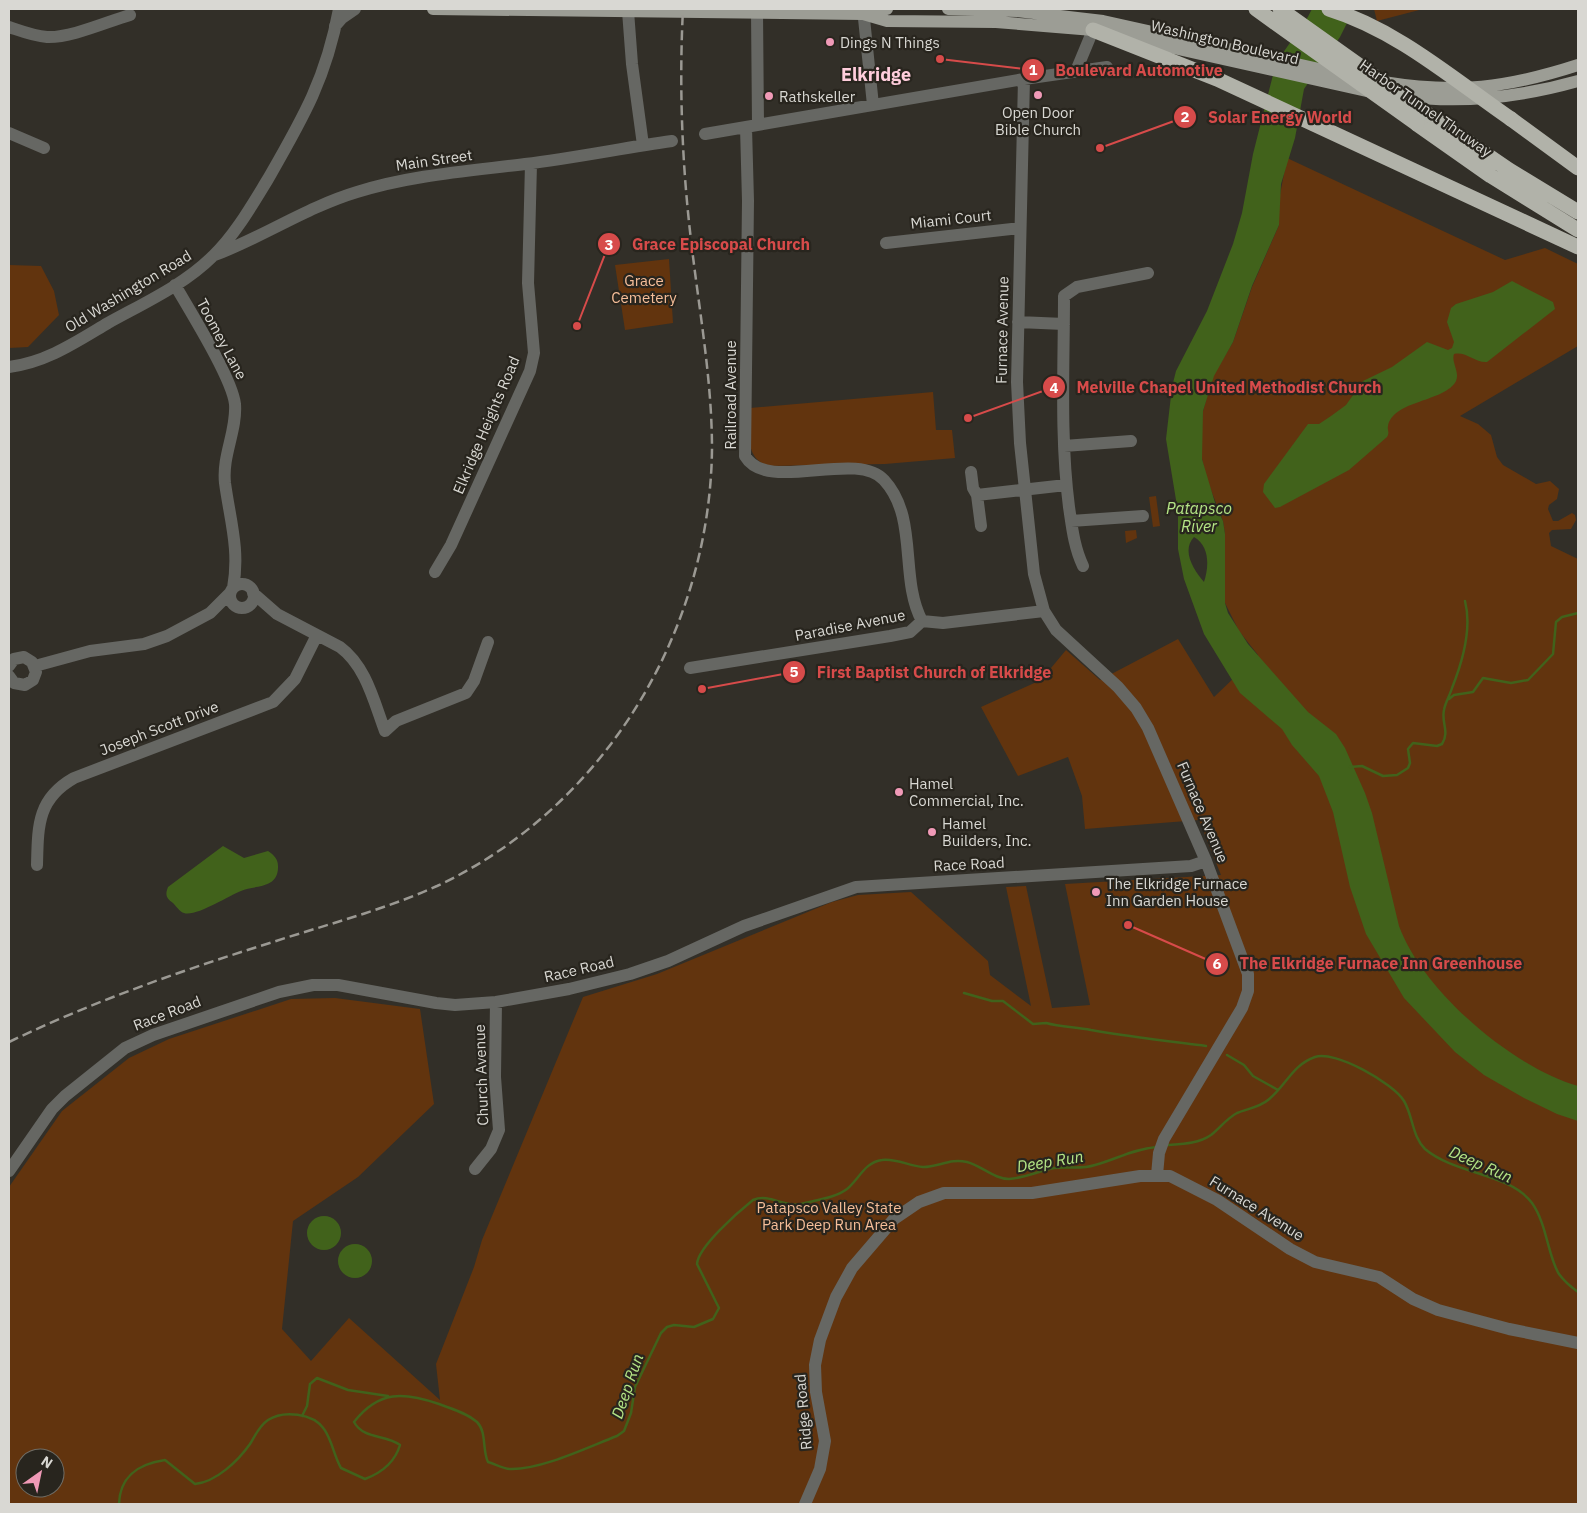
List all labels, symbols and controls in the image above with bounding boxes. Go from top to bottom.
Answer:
street label: Washington Boulevard [1149,16,1301,68]
place label: Dings N Things [840,33,940,52]
marker: Dings N Things [824,36,836,48]
callout: Boulevard Automotive [1021,55,1233,86]
street label: Harbor Tunnel Thruway [1356,55,1496,161]
text: 1 [1028,60,1038,79]
text: Boulevard Automotive [1055,60,1223,80]
district label: Elkridge [841,63,911,86]
place label: Rathskeller [779,87,856,106]
marker: Open Door Bible Church [1032,89,1044,101]
marker: Rathskeller [763,90,775,102]
callout: Solar Energy World [1172,101,1362,132]
place label: Open Door Bible Church [995,103,1081,139]
text: 2 [1180,107,1190,126]
text: Solar Energy World [1208,107,1352,127]
street label: Main Street [394,145,474,175]
street label: Miami Court [910,205,992,233]
callout: Grace Episcopal Church [596,229,820,260]
text: Grace Episcopal Church [632,234,810,254]
text: 3 [604,235,614,254]
street label: Old Washington Road [61,246,195,336]
park label: Grace Cemetery [611,271,677,307]
street label: Furnace Avenue [992,276,1012,384]
street label: Toomey Lane [193,295,251,383]
street label: Railroad Avenue [721,340,740,450]
street label: Elkridge Heights Road [448,353,524,497]
callout: Melville Chapel United Methodist Church [1042,372,1392,403]
text: Melville Chapel United Methodist Church [1076,377,1382,397]
text: 4 [1049,378,1059,397]
water label: Patapsco River [1166,498,1232,536]
street label: Paradise Avenue [793,605,907,645]
callout: First Baptist Church of Elkridge [781,657,1061,688]
text: 5 [789,662,799,681]
text: First Baptist Church of Elkridge [817,662,1051,682]
street label: Joseph Scott Drive [97,697,221,759]
street label: Furnace Avenue [1173,759,1233,865]
place label: Hamel Commercial, Inc. [909,774,1024,810]
marker: Hamel Commercial, Inc. [893,786,905,798]
place label: Hamel Builders, Inc. [942,814,1032,850]
marker: Hamel Builders, Inc. [926,826,938,838]
street label: Race Road [933,853,1005,875]
place label: The Elkridge Furnace Inn Garden House [1106,874,1247,910]
marker: The Elkridge Furnace Inn Garden House [1090,886,1102,898]
callout: The Elkridge Furnace Inn Greenhouse [1205,948,1532,979]
street label: Race Road [542,952,616,986]
text: The Elkridge Furnace Inn Greenhouse [1240,953,1522,973]
text: 6 [1212,954,1222,973]
street label: Race Road [130,991,204,1035]
street label: Church Avenue [470,1024,492,1126]
water label: Deep Run [1446,1141,1516,1187]
water label: Deep Run [1015,1146,1085,1176]
street label: Furnace Avenue [1206,1171,1308,1245]
park label: Patapsco Valley State Park Deep Run Area [756,1198,902,1234]
water label: Deep Run [607,1351,647,1421]
street label: Ridge Road [790,1373,816,1451]
north arrow [15,1448,65,1498]
text: N [38,1452,56,1472]

